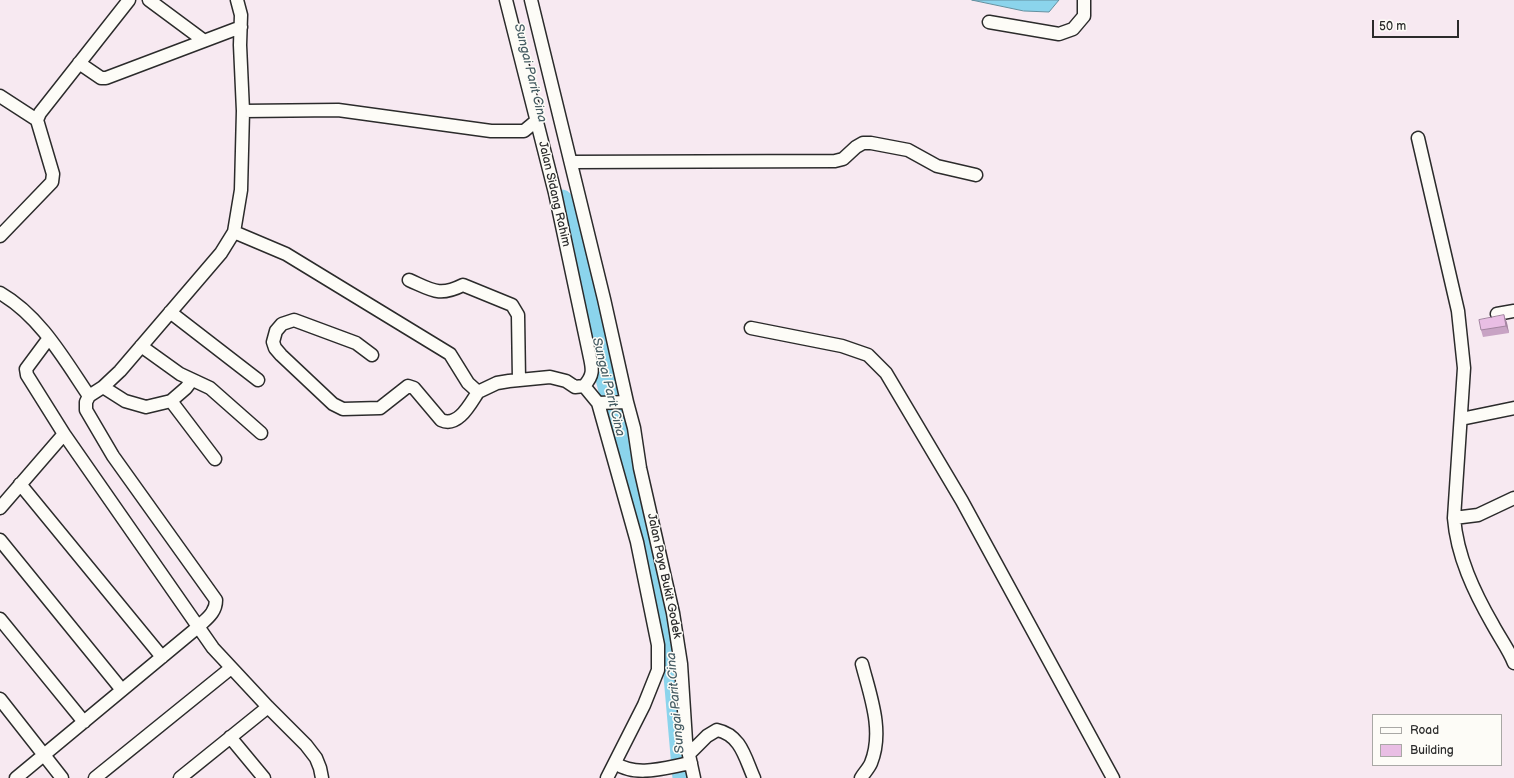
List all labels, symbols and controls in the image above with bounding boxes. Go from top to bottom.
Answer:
scale bar [1374,12,1461,38]
text: 50 m [1379,19,1406,34]
water label: Sungai Parit Cina [510,22,550,124]
street label: Jalan Sidang Rahim [535,140,573,248]
water label: Sungai Parit Cina [588,336,628,438]
street label: Jalan Paya Bukit Godek [644,512,684,640]
water label: Sungai Parit Cina [664,652,688,754]
legend [1372,714,1502,766]
text: Road [1410,723,1439,738]
text: Building [1410,743,1454,758]

